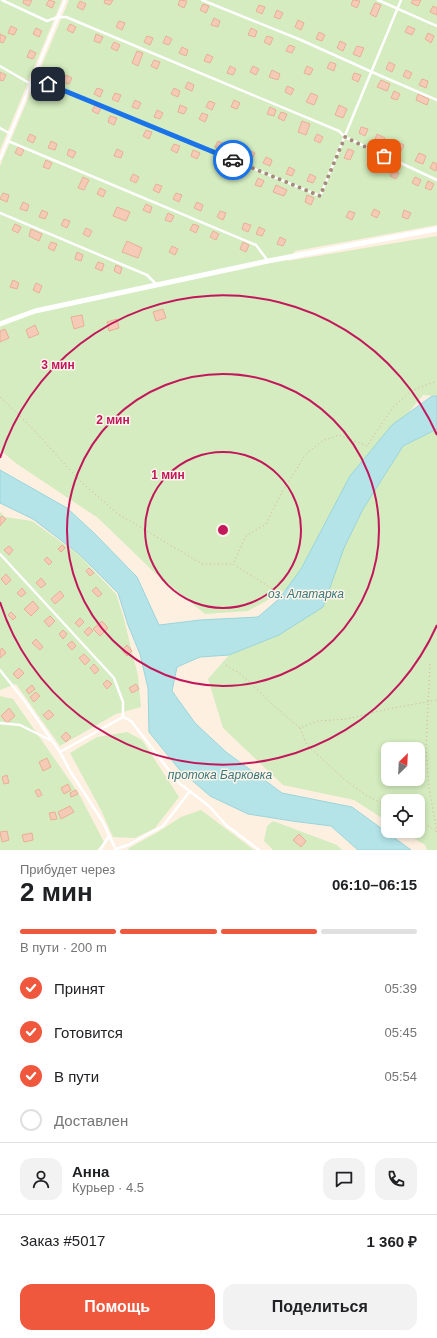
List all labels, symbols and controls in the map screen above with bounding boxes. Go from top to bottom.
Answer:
pin [31,67,65,101]
icon: home [37,73,59,95]
pin [367,139,401,173]
courier [213,140,253,180]
icon: bag [373,145,395,167]
icon: car [222,149,244,171]
text: 3 мин [41,358,75,372]
text: 2 мин [96,413,130,427]
text: 1 мин [151,468,185,482]
centre of rings [216,523,230,537]
water label: оз. Алатарка [268,587,344,601]
north arrow [381,742,425,786]
map controls [381,742,425,838]
water label: протока Барковка [168,768,272,782]
button: locate [381,794,425,838]
text: Прибудет через [20,862,115,877]
text: 06:10–06:15 [332,876,417,893]
text: 2 мин [20,877,93,907]
text: В пути · 200 m [20,940,107,955]
icon: check [20,977,42,999]
text: Принят [54,980,105,997]
text: 05:39 [384,981,417,996]
icon: check [20,1021,42,1043]
text: Готовится [54,1024,123,1041]
text: 05:45 [384,1025,417,1040]
icon: check [20,1065,42,1087]
text: В пути [54,1068,99,1085]
text: 05:54 [384,1069,417,1084]
text: Доставлен [54,1112,128,1129]
button: person [20,1158,62,1200]
button: chat [323,1158,365,1200]
button: phone [375,1158,417,1200]
text: Анна [72,1163,109,1180]
text: Курьер · 4.5 [72,1180,144,1195]
text: Заказ #5017 [20,1232,105,1249]
text: 1 360 ₽ [367,1233,417,1250]
button: Помощь [20,1284,215,1330]
button: Поделиться [223,1284,417,1330]

